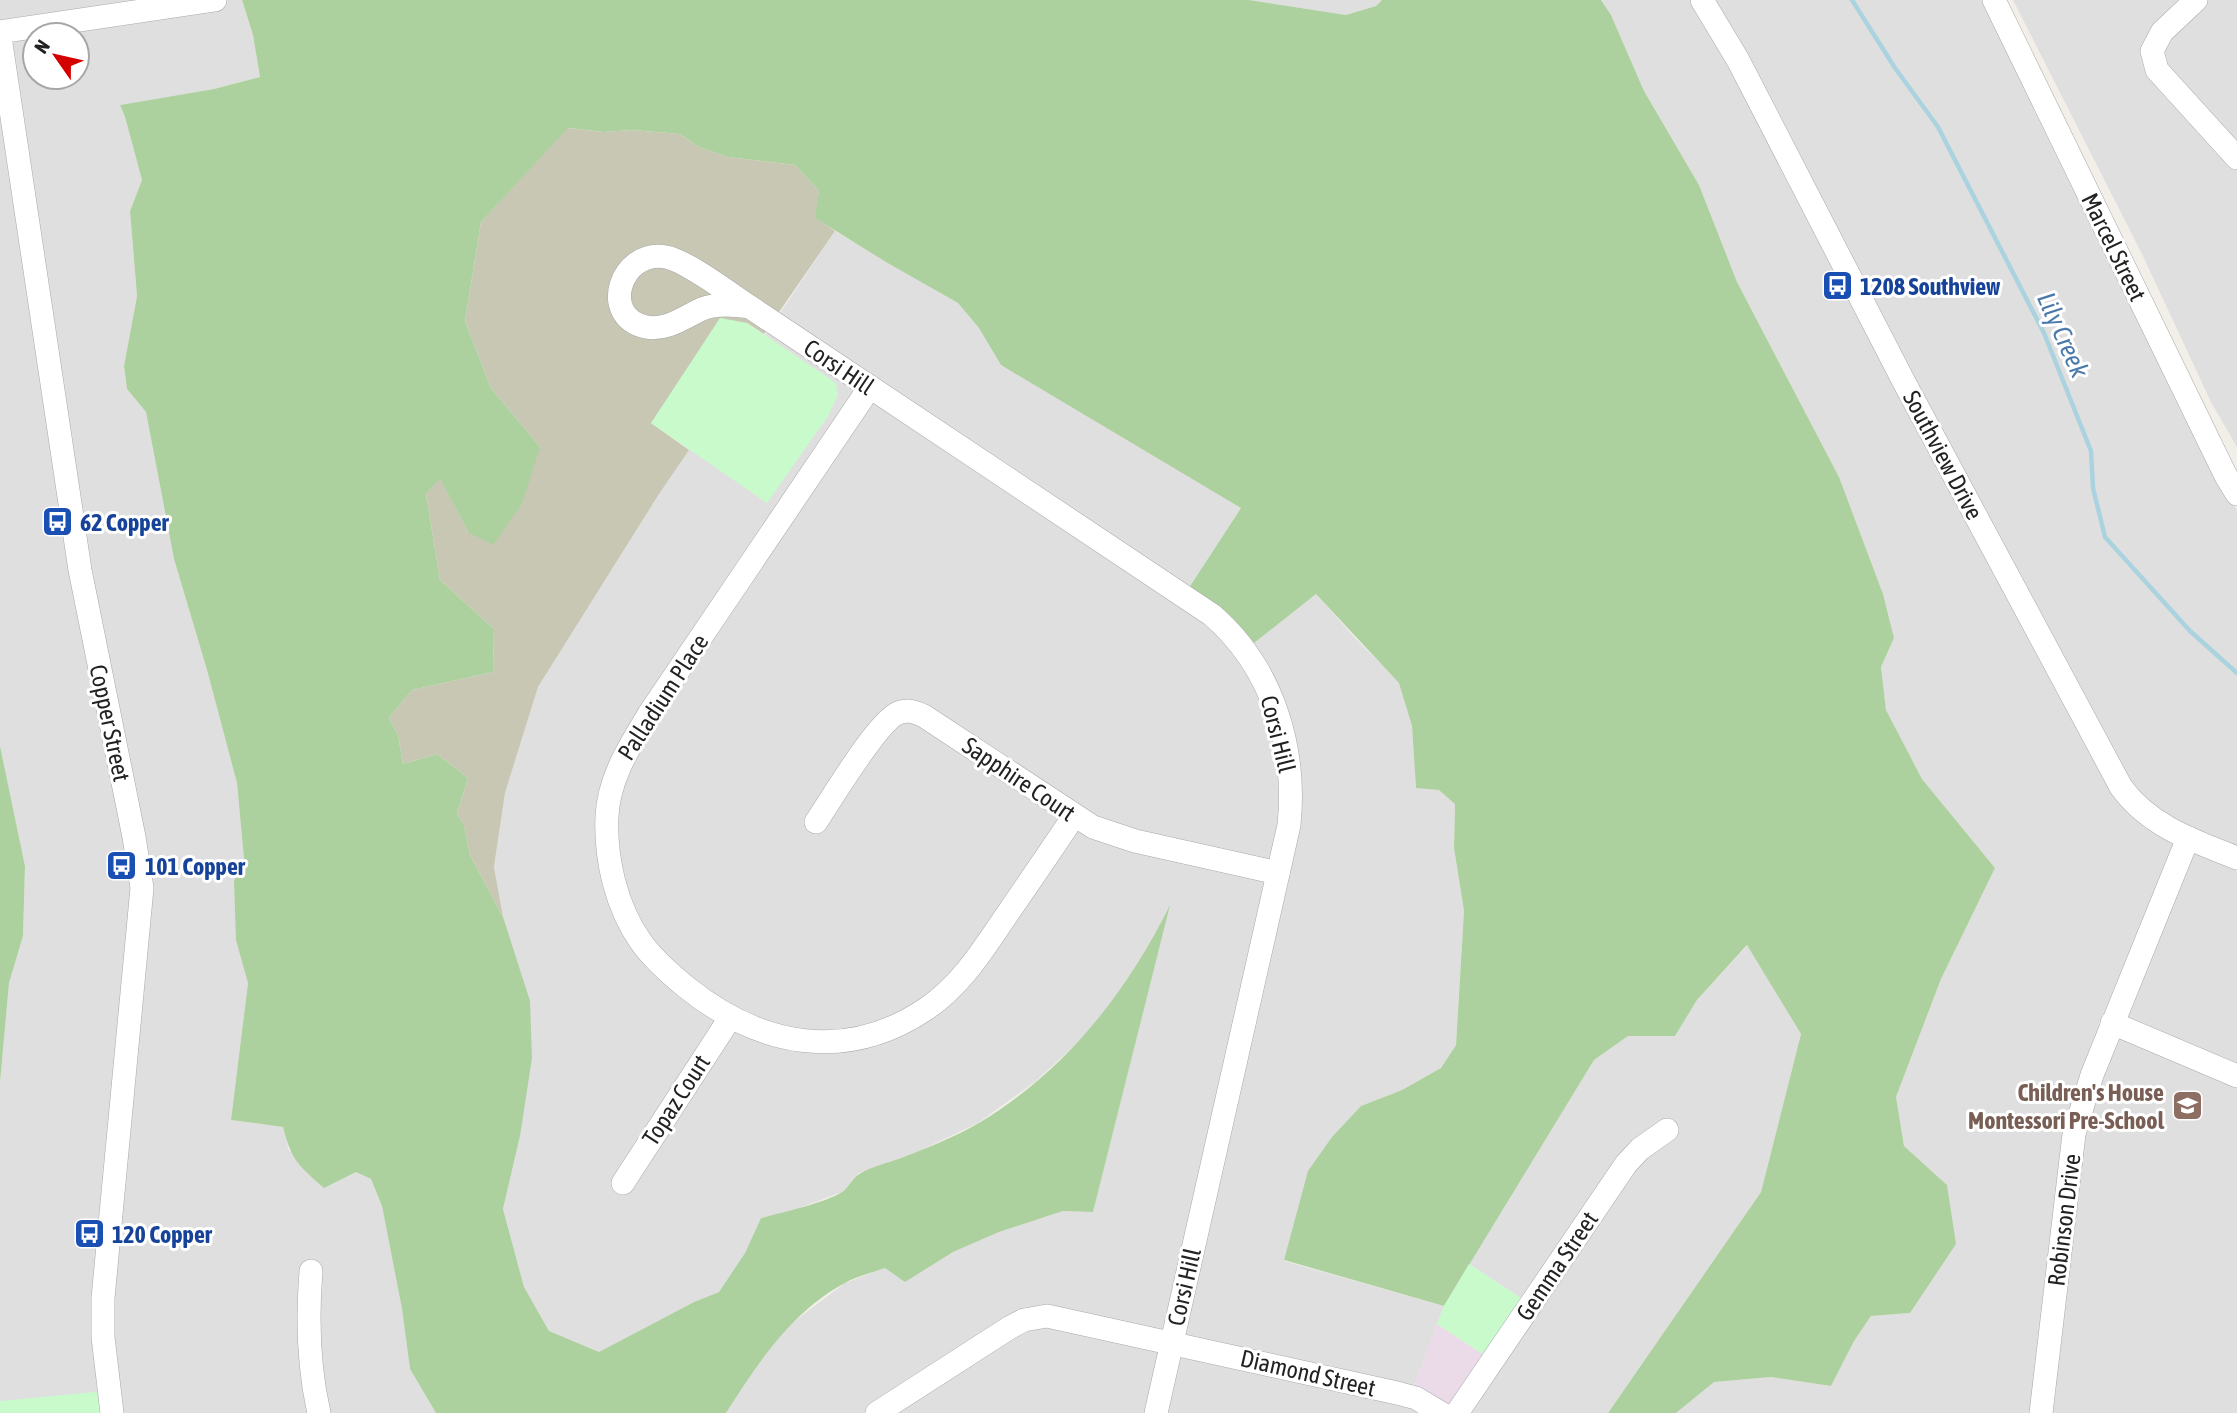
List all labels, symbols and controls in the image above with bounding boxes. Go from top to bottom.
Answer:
north arrow [21,21,91,91]
text: N [30,36,54,57]
street label: Marcel Street [2076,189,2152,305]
bus stop icon: 1208 Southview [1820,269,1854,303]
place label: 1208 Southview [1860,273,2001,300]
water label: Lily Creek [2031,288,2095,383]
street label: Corsi Hill [799,334,880,401]
street label: Southview Drive [1898,386,1988,524]
bus stop icon: 62 Copper [40,505,74,539]
place label: 62 Copper [80,509,170,536]
street label: Palladium Place [612,629,714,765]
street label: Copper Street [84,662,136,784]
street label: Corsi Hill [1255,693,1301,776]
street label: Sapphire Court [958,732,1080,827]
bus stop icon: 101 Copper [105,849,139,883]
place label: 101 Copper [145,853,246,880]
street label: Topaz Court [637,1050,715,1150]
place label: Children's House Montessori Pre-School [1968,1079,2165,1134]
school or university icon: Children's House Montessori Pre-School [2170,1089,2204,1123]
street label: Robinson Drive [2042,1152,2086,1288]
street label: Gemma Street [1511,1206,1603,1325]
bus stop icon: 120 Copper [72,1217,106,1251]
place label: 120 Copper [112,1221,213,1248]
street label: Corsi Hill [1162,1245,1206,1328]
street label: Diamond Street [1238,1344,1378,1402]

